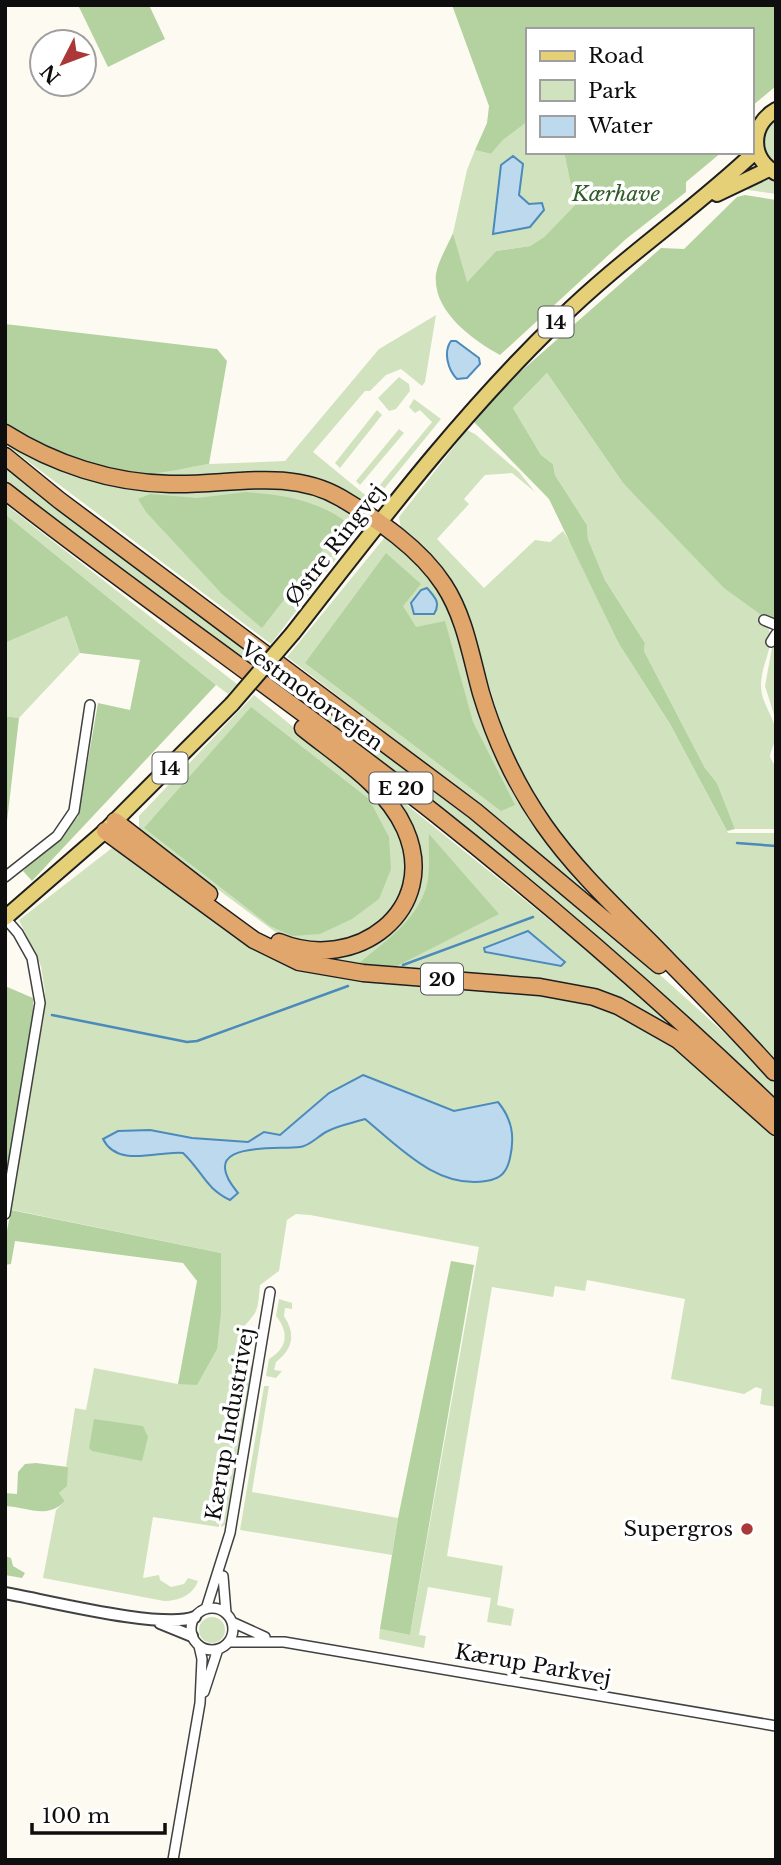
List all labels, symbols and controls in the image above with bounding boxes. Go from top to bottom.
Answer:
north arrow [28,28,98,98]
legend [526,28,753,154]
text: Road [588,43,644,69]
text: N [36,60,65,88]
text: Park [588,78,637,104]
text: Water [587,113,652,139]
park label: Kærhave [571,181,660,207]
road number: 14 [538,306,574,338]
street label: Østre Ringvej [280,479,390,611]
street label: Vestmotorvejen [235,635,388,756]
road number: 14 [152,752,188,783]
road number: E 20 [370,772,432,804]
road number: 20 [421,964,463,995]
street label: Kærup Industrivej [200,1326,260,1522]
place label: Supergros [623,1516,733,1542]
marker: Supergros [739,1521,755,1537]
street label: Kærup Parkvej [453,1638,613,1692]
scale bar [32,1792,164,1836]
text: 100 m [42,1803,110,1829]

